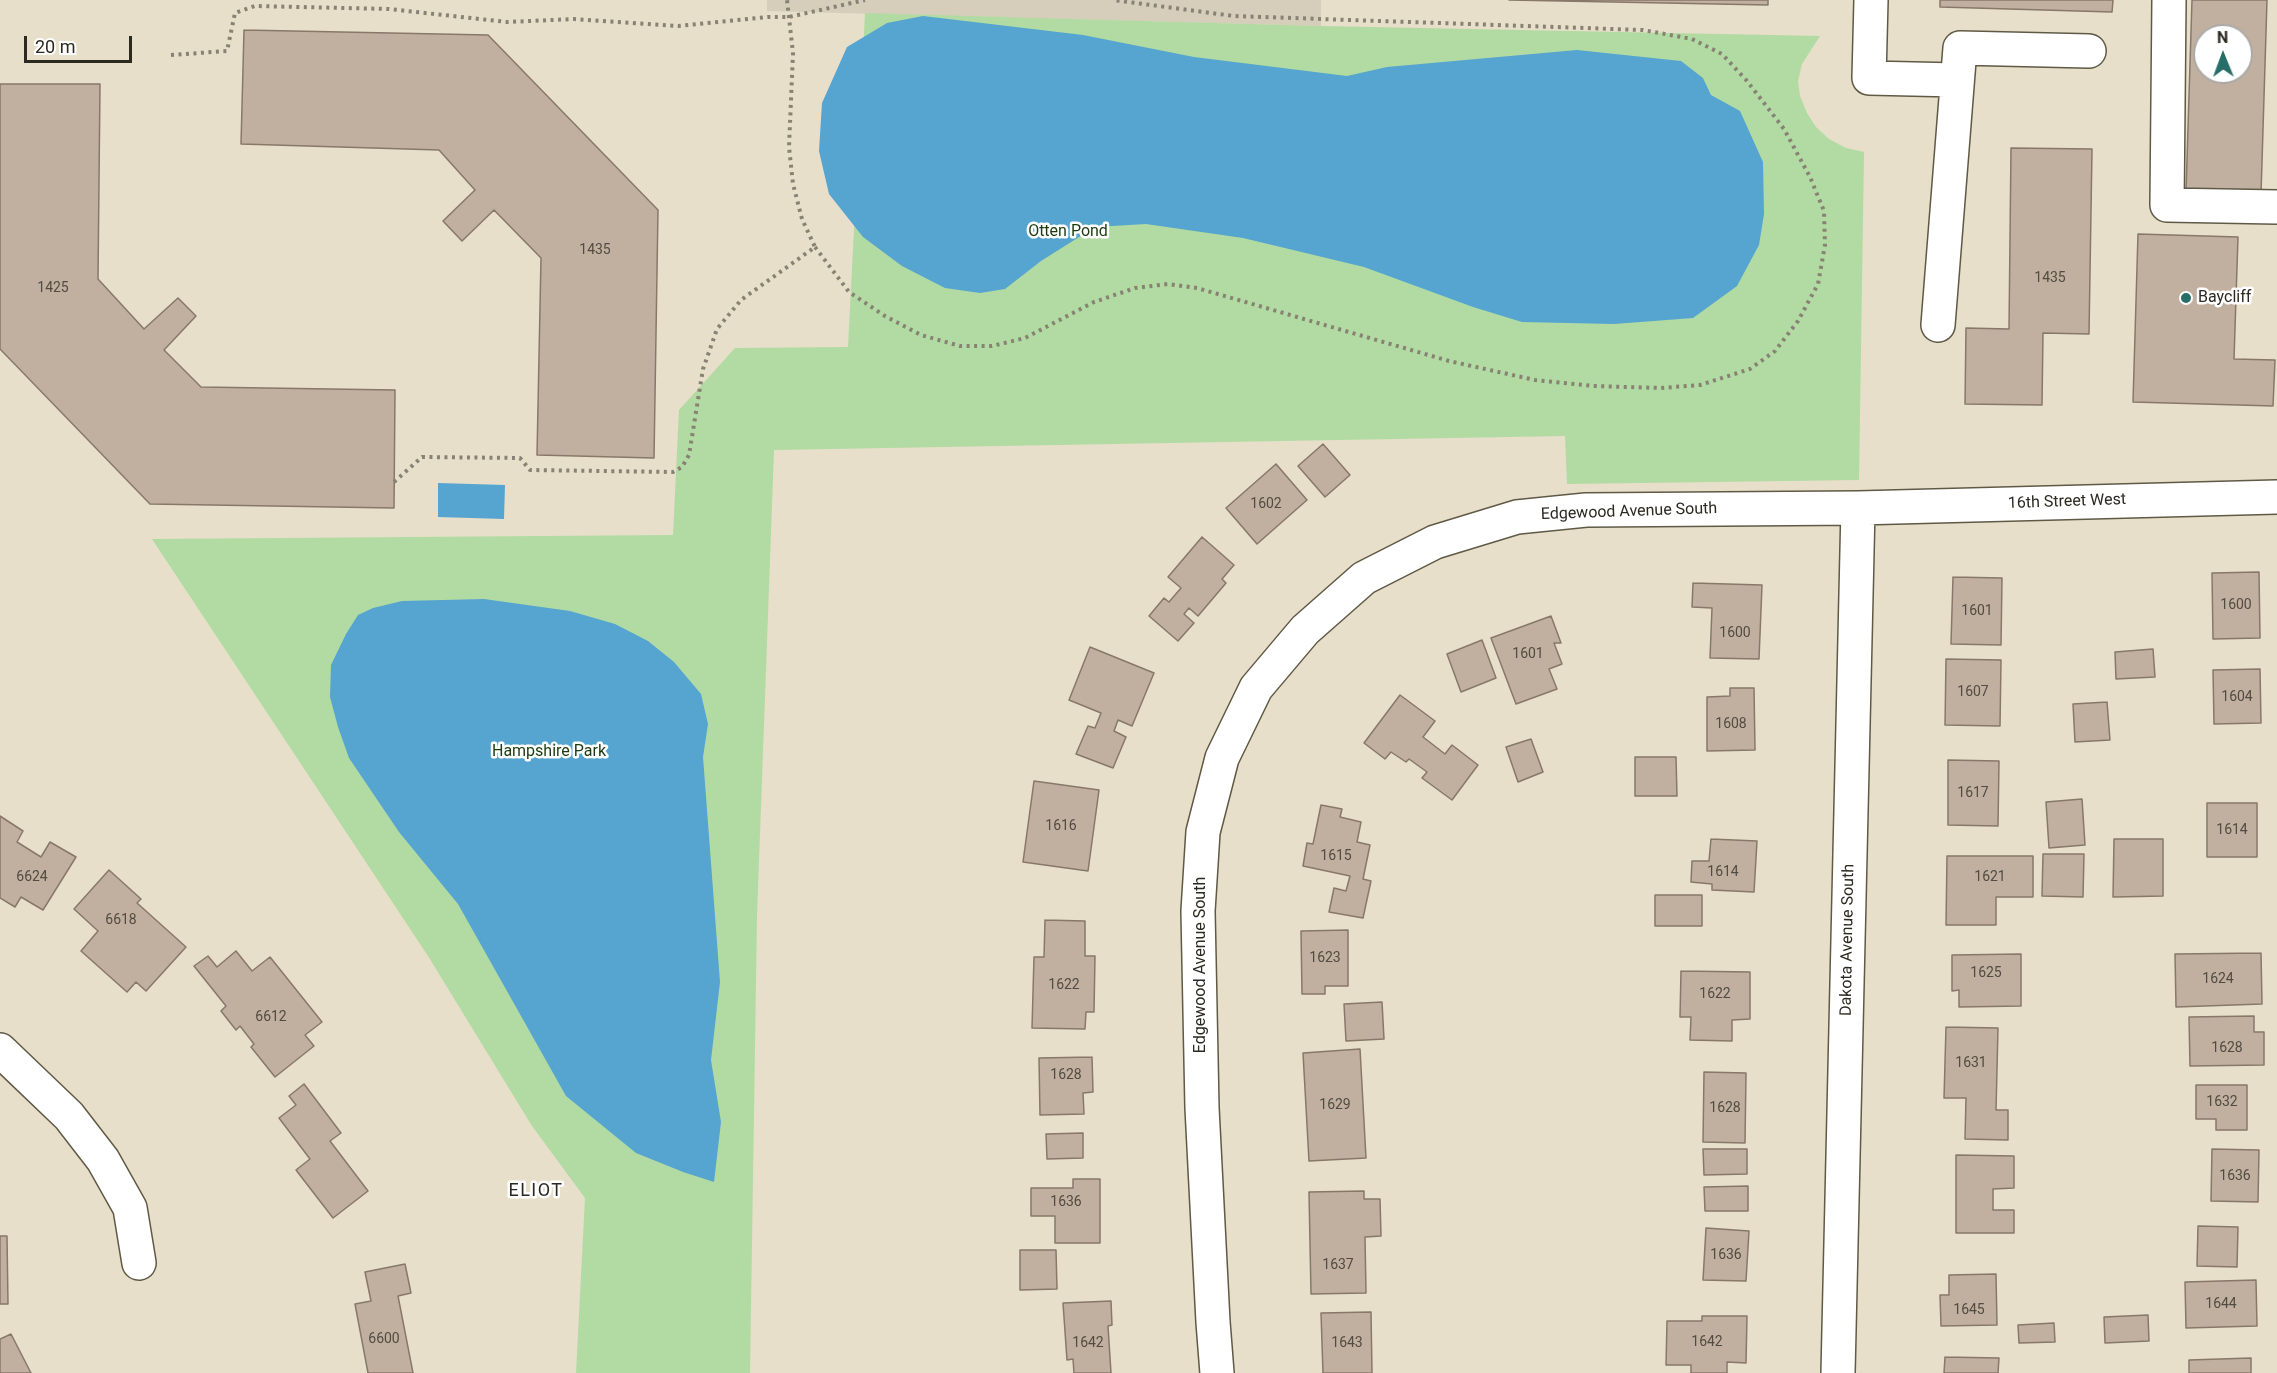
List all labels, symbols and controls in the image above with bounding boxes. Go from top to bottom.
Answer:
scale bar [27,24,135,62]
north arrow [2193,24,2253,84]
text: N [2217,28,2229,47]
text: 20 m [35,36,75,57]
park label: Otten Pond [1028,222,1108,242]
house number: 1435 [579,242,611,258]
house number: 1435 [2034,270,2066,286]
house number: 1425 [37,280,69,296]
place label: Baycliff [2198,288,2251,308]
marker: Baycliff [2179,291,2193,305]
street label: 16th Street West [2008,490,2126,514]
house number: 1602 [1250,496,1282,512]
street label: Edgewood Avenue South [1540,499,1718,525]
house number: 1600 [2220,597,2252,613]
house number: 1601 [1961,603,1993,619]
house number: 1600 [1719,625,1751,641]
house number: 1601 [1512,646,1544,662]
house number: 1607 [1957,684,1989,700]
house number: 1604 [2221,689,2253,705]
house number: 1608 [1715,716,1747,732]
park label: Hampshire Park [492,742,606,762]
house number: 1617 [1957,785,1989,801]
house number: 1616 [1045,818,1077,834]
house number: 1614 [2216,822,2248,838]
house number: 1615 [1320,848,1352,864]
house number: 1614 [1707,864,1739,880]
street label: Dakota Avenue South [1837,864,1859,1016]
house number: 6624 [16,869,48,885]
house number: 1621 [1974,869,2006,885]
street label: Edgewood Avenue South [1191,877,1211,1053]
house number: 6618 [105,912,137,928]
house number: 1623 [1309,950,1341,966]
house number: 1625 [1970,965,2002,981]
house number: 1624 [2202,971,2234,987]
house number: 1622 [1048,977,1080,993]
house number: 1622 [1699,986,1731,1002]
house number: 6612 [255,1009,287,1025]
house number: 1628 [2211,1040,2243,1056]
house number: 1631 [1955,1055,1987,1071]
house number: 1628 [1050,1067,1082,1083]
house number: 1632 [2206,1094,2238,1110]
house number: 1629 [1319,1097,1351,1113]
house number: 1628 [1709,1100,1741,1116]
house number: 1636 [2219,1168,2251,1184]
district label: ELIOT [508,1180,564,1202]
house number: 1636 [1050,1194,1082,1210]
house number: 1636 [1710,1247,1742,1263]
house number: 1637 [1322,1257,1354,1273]
house number: 1644 [2205,1296,2237,1312]
house number: 1645 [1953,1302,1985,1318]
house number: 6600 [368,1331,400,1347]
house number: 1642 [1691,1334,1723,1350]
house number: 1642 [1072,1335,1104,1351]
house number: 1643 [1331,1335,1363,1351]

